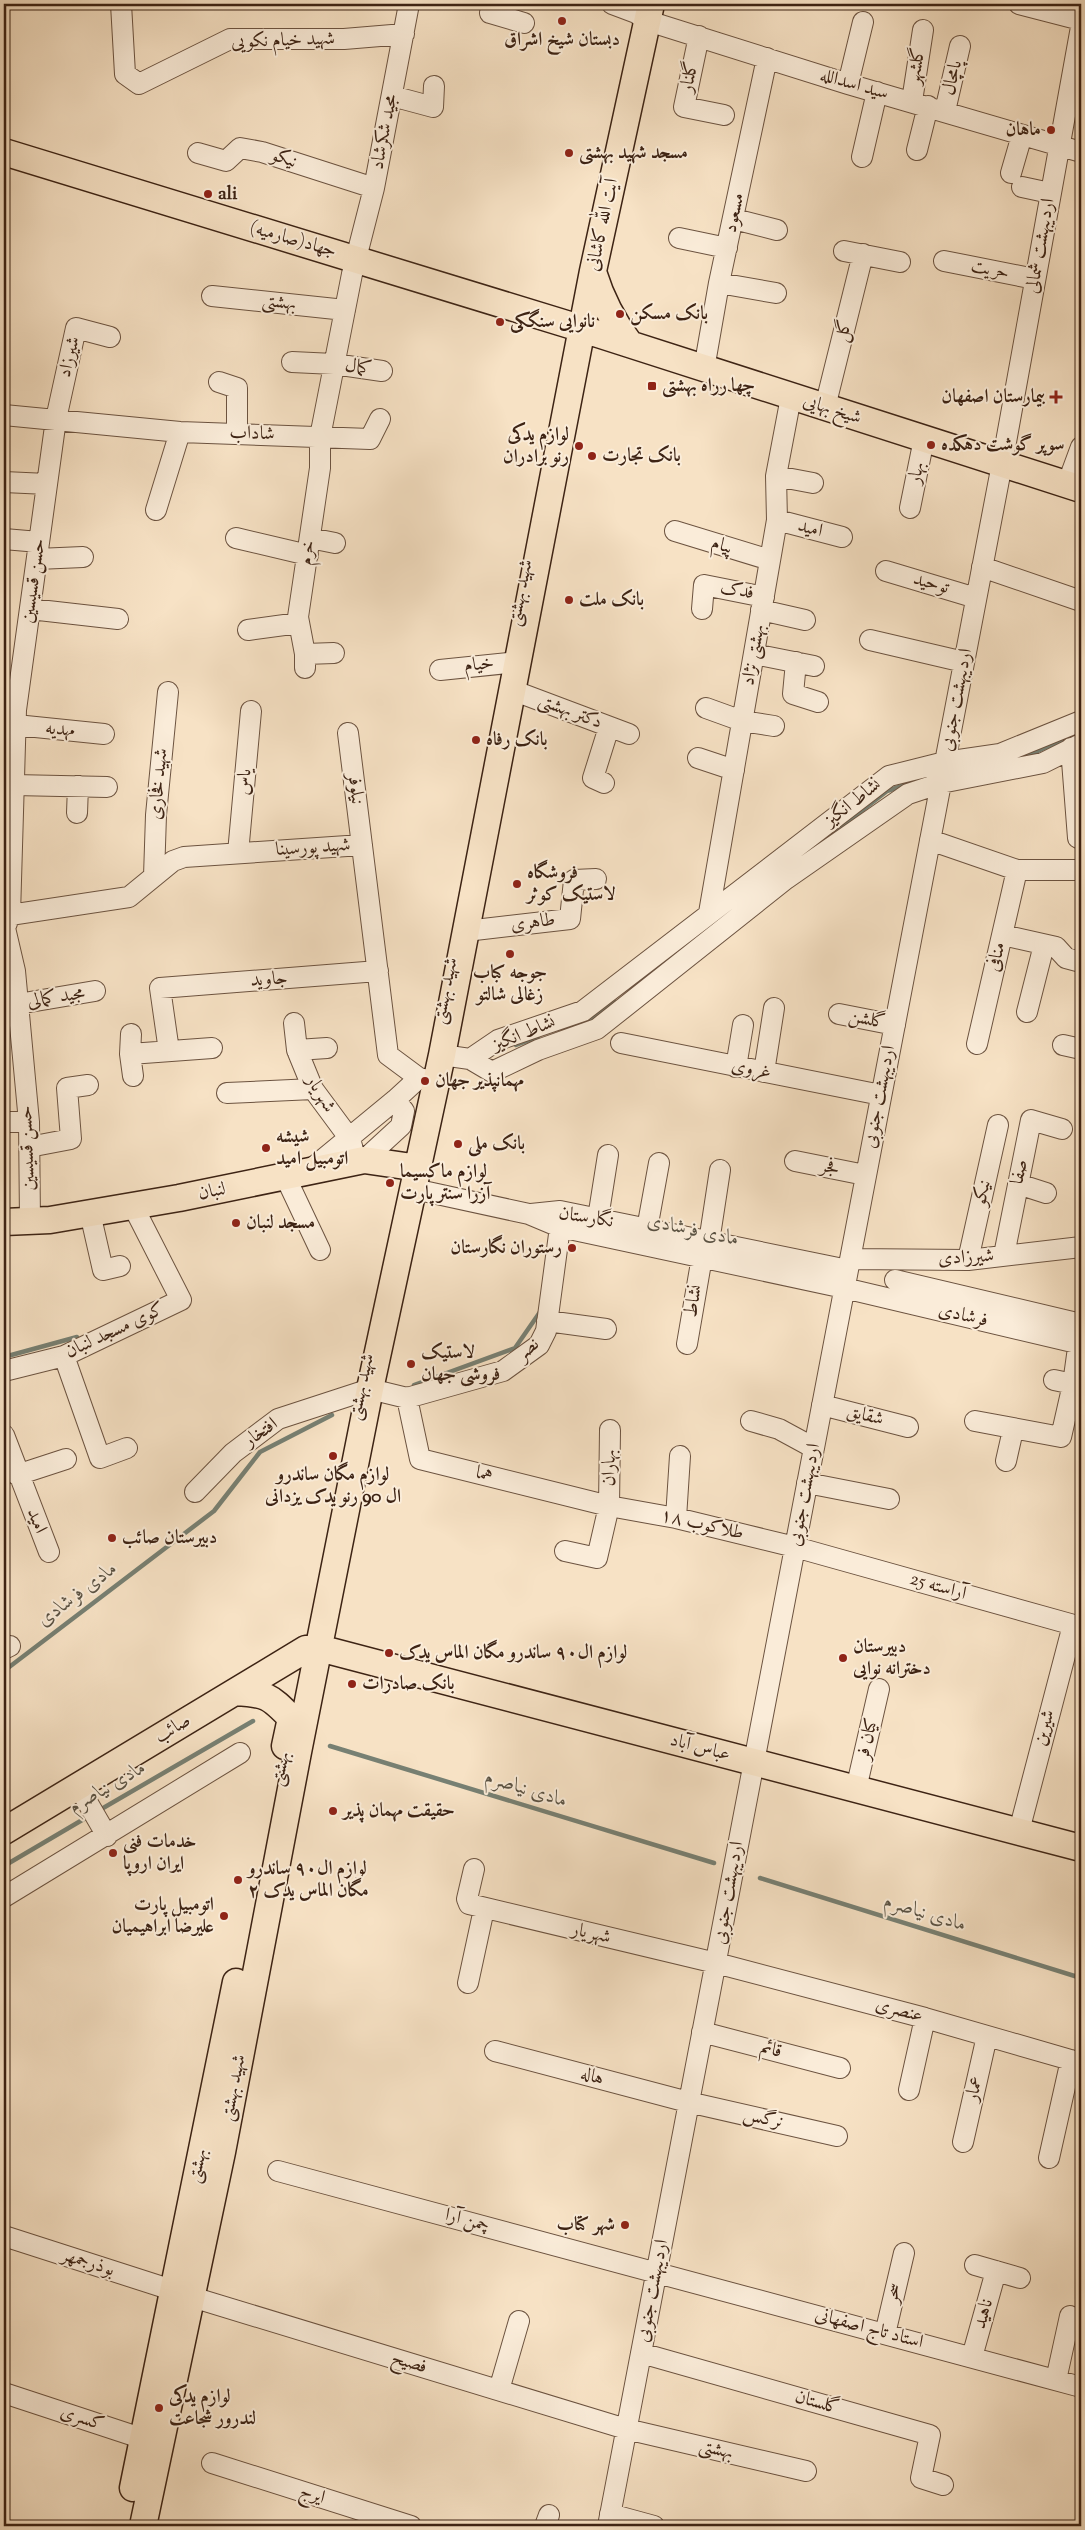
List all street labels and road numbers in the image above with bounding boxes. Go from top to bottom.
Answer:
street label: شهید خیام نکویی [231,26,335,57]
street label: گلشهر [900,45,933,88]
street label: پامچال [936,56,970,98]
street label: گلنار [673,59,706,97]
street label: سید اسدالله [816,62,892,108]
street label: مجید شکرشاد [364,92,406,172]
street label: نیکو [265,142,301,176]
street label: آیت الله کاشانی [577,174,626,274]
street label: مسعود [718,191,752,235]
street label: اردیبهشت شمالی [1019,196,1063,296]
street label: جهاد(صارمیه) [246,215,340,265]
street label: حریت [969,253,1011,287]
street label: بهشتی [260,288,298,318]
street label: گل [828,317,860,345]
street label: شیرزاد [52,334,88,380]
street label: کمال [343,353,373,383]
street label: شیخ بهایی [799,388,865,434]
street label: شاداب [229,420,275,448]
street label: بهار [901,460,932,488]
street label: امید [794,513,826,545]
street label: پیام [707,530,736,563]
street label: حسن قسیسین [15,537,53,625]
street label: خرم [293,539,324,567]
street label: شهید بهشتی [501,557,541,629]
street label: توحید [910,566,952,602]
street label: فدک [718,575,756,607]
street label: بهشتی نژاد [735,622,773,688]
street label: اردیبهشت جنوبی [934,646,980,754]
street label: خیام [463,650,495,681]
street label: دکتر بهشتی [534,687,606,737]
street label: مهدیه [44,715,76,745]
street label: شهید فخاری [142,747,176,821]
street label: یاس [230,766,260,797]
street label: نیلوفر [339,770,370,806]
street label: نشاط انگیز [816,771,887,835]
street label: شهید پورسینا [275,832,351,864]
street label: طاهری [509,907,557,939]
street label: منافی [980,939,1014,975]
street label: شهید بهشتی [426,955,466,1027]
street label: جاوید [249,965,289,995]
street label: مجید کمالی [25,980,87,1016]
street label: گلشن [846,1003,888,1037]
street label: نشاط انگیز [486,1008,560,1060]
street label: اردیبهشت جنوبی [857,1043,903,1151]
street label: غروی [729,1053,773,1087]
street label: شهریار [297,1068,342,1118]
street label: حسن قسیسین [13,1105,43,1191]
street label: فجر [816,1153,842,1183]
street label: صفا [1004,1157,1036,1187]
street label: لنبان [196,1176,228,1208]
street label: نیکو [967,1177,999,1211]
street label: نگارستان [557,1199,616,1236]
street label: شیرزادی [937,1243,995,1273]
street label: نشاط [678,1282,710,1320]
street label: کوی مسجد لنبان [61,1296,169,1366]
street label: فرشادی [935,1297,991,1335]
street label: نصر [509,1332,546,1369]
street label: شهید بهشتی [342,1351,382,1423]
street label: شقایق [844,1398,886,1434]
street label: افتخار [237,1411,284,1456]
street label: اردیبهشت جنوبی [782,1441,828,1549]
street label: بهاران [596,1449,624,1487]
street label: هما [472,1460,496,1490]
street label: طلاکوب ۱۸ [658,1502,746,1548]
street label: امید [19,1504,53,1538]
street label: آراسته 25 [906,1566,971,1608]
street label: شیرین [1027,1707,1063,1749]
street label: صائب [150,1708,196,1750]
street label: کیان فر [850,1715,886,1765]
street label: عباس آباد [667,1727,733,1769]
street label: بهشتی [264,1749,298,1789]
street label: اردیبهشت جنوبی [707,1839,751,1947]
street label: شهریار [567,1916,613,1952]
street label: عنصری [872,1992,926,2030]
street label: قائم [757,2034,785,2067]
street label: شهید بهشتی [214,2052,254,2124]
street label: هاله [577,2061,607,2093]
street label: عمار [959,2074,991,2106]
street label: نرگس [740,2101,786,2137]
street label: بهشتی [181,2146,215,2186]
street label: چمن آرا [442,2202,492,2240]
street label: اردیبهشت جنوبی [630,2237,676,2345]
street label: بوذرجمهر [56,2241,118,2284]
street label: سحر [878,2280,909,2308]
street label: ناهید [967,2296,1001,2332]
street label: استاد تاج اصفهانی [811,2302,926,2358]
street label: فصیح [387,2345,430,2383]
street label: گلستان [791,2384,843,2422]
street label: کسری [57,2399,107,2439]
street label: بهشتی [696,2433,736,2467]
street label: ایرج [295,2478,328,2514]

